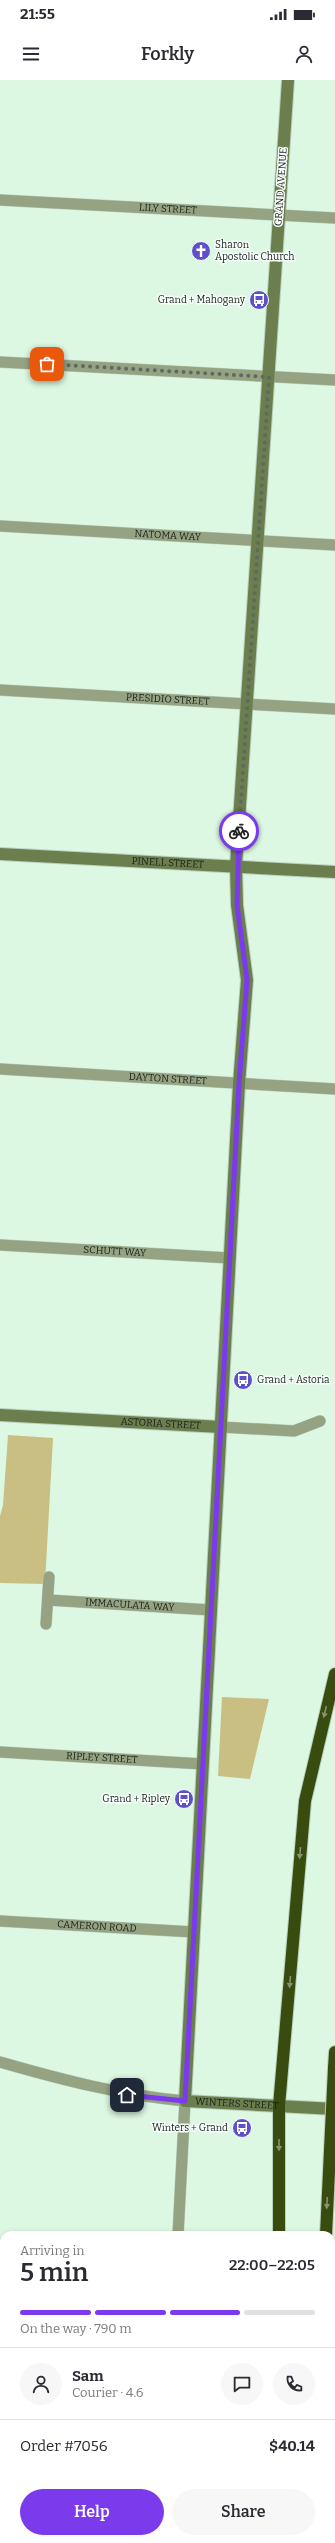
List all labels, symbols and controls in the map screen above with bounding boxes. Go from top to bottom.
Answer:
text: 21:55 [20,5,55,23]
icon: menu [20,43,42,65]
text: Forkly [141,43,194,65]
icon: person [293,43,315,65]
street label: GRAND AVENUE [272,148,290,226]
street label: LILY STREET [139,201,197,217]
place label: Sharon Apostolic Church [215,239,295,263]
church icon: Sharon Apostolic Church [190,240,212,262]
bus stop icon: Grand + Mahogany [248,289,270,311]
place label: Grand + Mahogany [158,294,246,306]
pin [30,347,64,381]
icon: bag [36,353,58,375]
street label: NATOMA WAY [134,528,202,543]
street label: PRESIDIO STREET [126,691,210,708]
courier [219,811,259,851]
icon: bike [228,820,250,842]
street label: PINELL STREET [131,855,204,871]
street label: DAYTON STREET [128,1071,207,1087]
street label: SCHUTT WAY [83,1244,147,1259]
bus stop icon: Grand + Astoria [232,1369,254,1391]
place label: Grand + Astoria [257,1374,330,1386]
street label: ASTORIA STREET [120,1416,201,1432]
street label: IMMACULATA WAY [85,1596,176,1614]
one-way arrow [322,1705,328,1718]
street label: RIPLEY STREET [66,1750,138,1766]
bus stop icon: Grand + Ripley [173,1788,195,1810]
place label: Grand + Ripley [102,1793,171,1805]
one-way arrow [297,1847,304,1859]
street label: CAMERON ROAD [57,1918,137,1935]
one-way arrow [286,1976,293,1988]
pin [110,2078,144,2112]
icon: home [116,2084,138,2106]
street label: WINTERS STREET [195,2096,279,2112]
bus stop icon: Winters + Grand [231,2117,253,2139]
place label: Winters + Grand [152,2122,228,2134]
one-way arrow [276,2139,282,2152]
one-way arrow [324,2197,331,2209]
text: Arriving in [20,2243,85,2258]
text: 22:00–22:05 [229,2256,315,2274]
text: 5 min [20,2257,89,2288]
text: On the way · 790 m [20,2321,132,2336]
button: person [20,2363,62,2405]
button: chat [221,2363,263,2405]
button: phone [273,2363,315,2405]
text: Sam [72,2367,104,2385]
text: Courier · 4.6 [72,2385,144,2400]
text: Order #7056 [20,2437,108,2455]
text: $40.14 [269,2437,315,2455]
button: Help [20,2489,164,2535]
button: Share [172,2489,315,2535]

